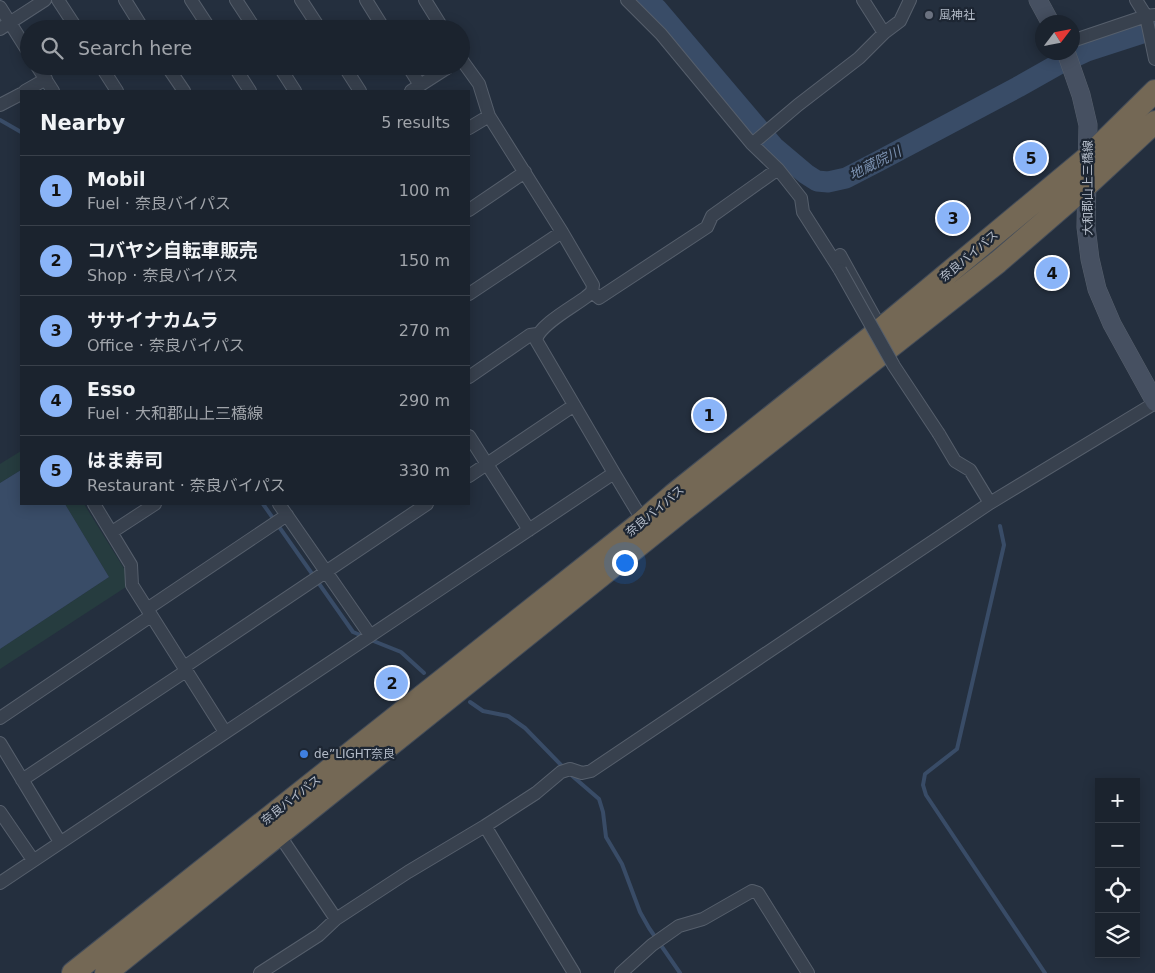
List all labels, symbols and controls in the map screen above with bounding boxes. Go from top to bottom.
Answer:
place label: 風神社 [939,8,975,22]
marker: 風神社 [923,9,935,21]
north arrow [1035,15,1080,60]
search box [20,20,470,75]
icon: search [38,34,66,62]
text: Search here [78,37,192,59]
text: Nearby [40,111,125,135]
text: 5 results [381,113,450,132]
pin: 5 [1015,139,1047,177]
street label: 大和郡山上三橋線 [1081,140,1095,236]
water label: 地蔵院川 [846,142,905,183]
text: Mobil [87,168,146,190]
text: 1 [50,181,62,200]
text: 100 m [399,181,450,200]
text: Fuel · 奈良バイパス [87,194,231,213]
pin: 3 [937,199,969,237]
street label: 奈良バイパス [937,228,1001,284]
text: コバヤシ自転車販売 [87,239,258,261]
text: 2 [50,251,62,270]
text: 150 m [399,251,450,270]
pin: 4 [1036,254,1068,292]
text: Shop · 奈良バイパス [87,266,238,285]
text: ササイナカムラ [87,309,219,331]
text: 3 [50,321,62,340]
text: 270 m [399,321,450,340]
text: Office · 奈良バイパス [87,336,245,355]
text: Esso [87,378,136,400]
text: 4 [50,391,62,410]
text: 290 m [399,391,450,410]
pin: 1 [693,396,725,434]
text: Fuel · 大和郡山上三橋線 [87,404,263,423]
text: はま寿司 [87,449,163,471]
text: 5 [50,461,62,480]
text: 330 m [399,461,450,480]
text: Restaurant · 奈良バイパス [87,476,286,495]
street label: 奈良バイパス [623,483,687,539]
your location [612,550,638,576]
pin: 2 [376,664,408,702]
place label: de”LIGHT奈良 [314,747,395,761]
marker: de”LIGHT奈良 [298,748,310,760]
street label: 奈良バイパス [258,772,324,828]
map controls [1095,778,1140,958]
button: + [1095,778,1140,823]
button: − [1095,823,1140,868]
button: locate [1095,868,1140,913]
button: layers [1095,913,1140,958]

